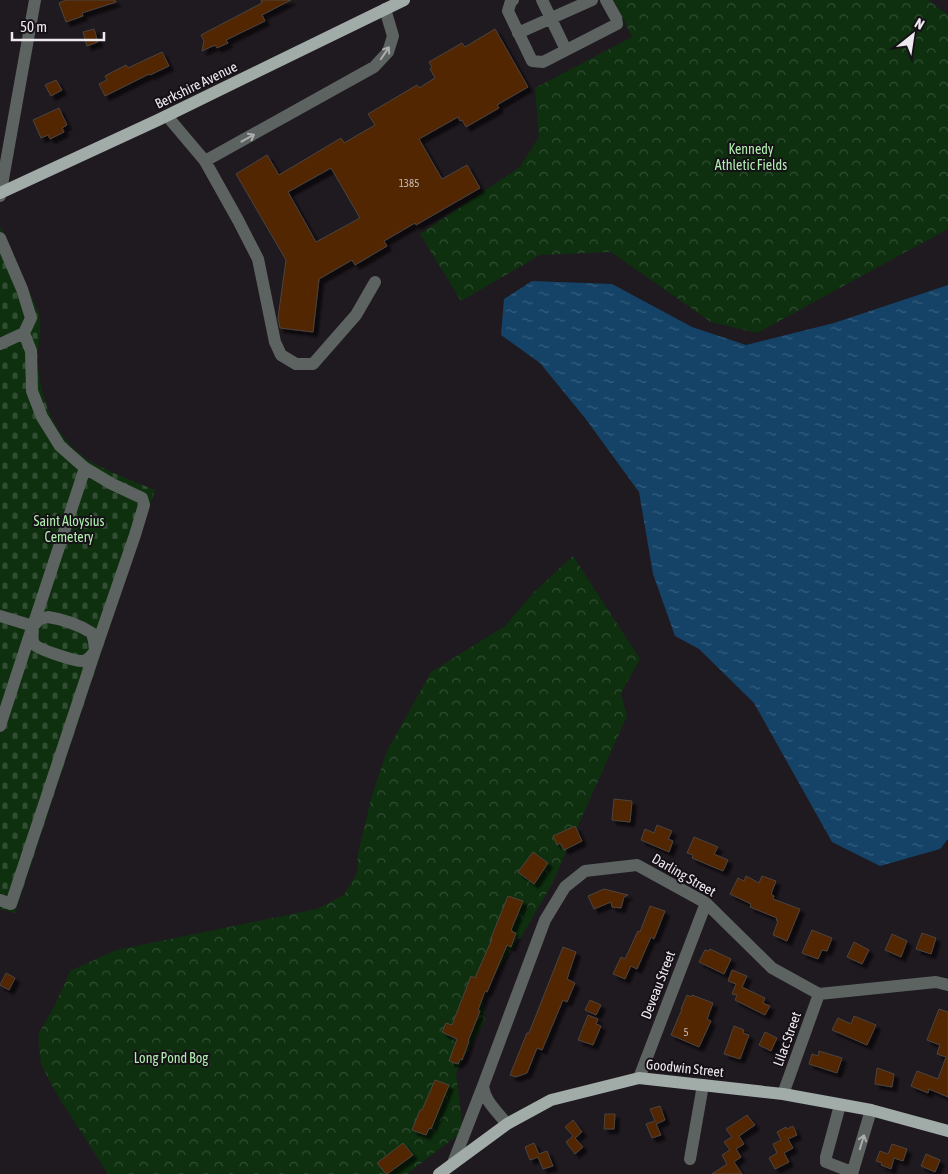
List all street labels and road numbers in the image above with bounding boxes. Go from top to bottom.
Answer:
street label: Berkshire Avenue [152,58,240,112]
street label: Darling Street [649,850,719,900]
street label: Deveau Street [638,949,678,1021]
street label: Lilac Street [770,1010,804,1068]
street label: Goodwin Street [645,1056,725,1080]

